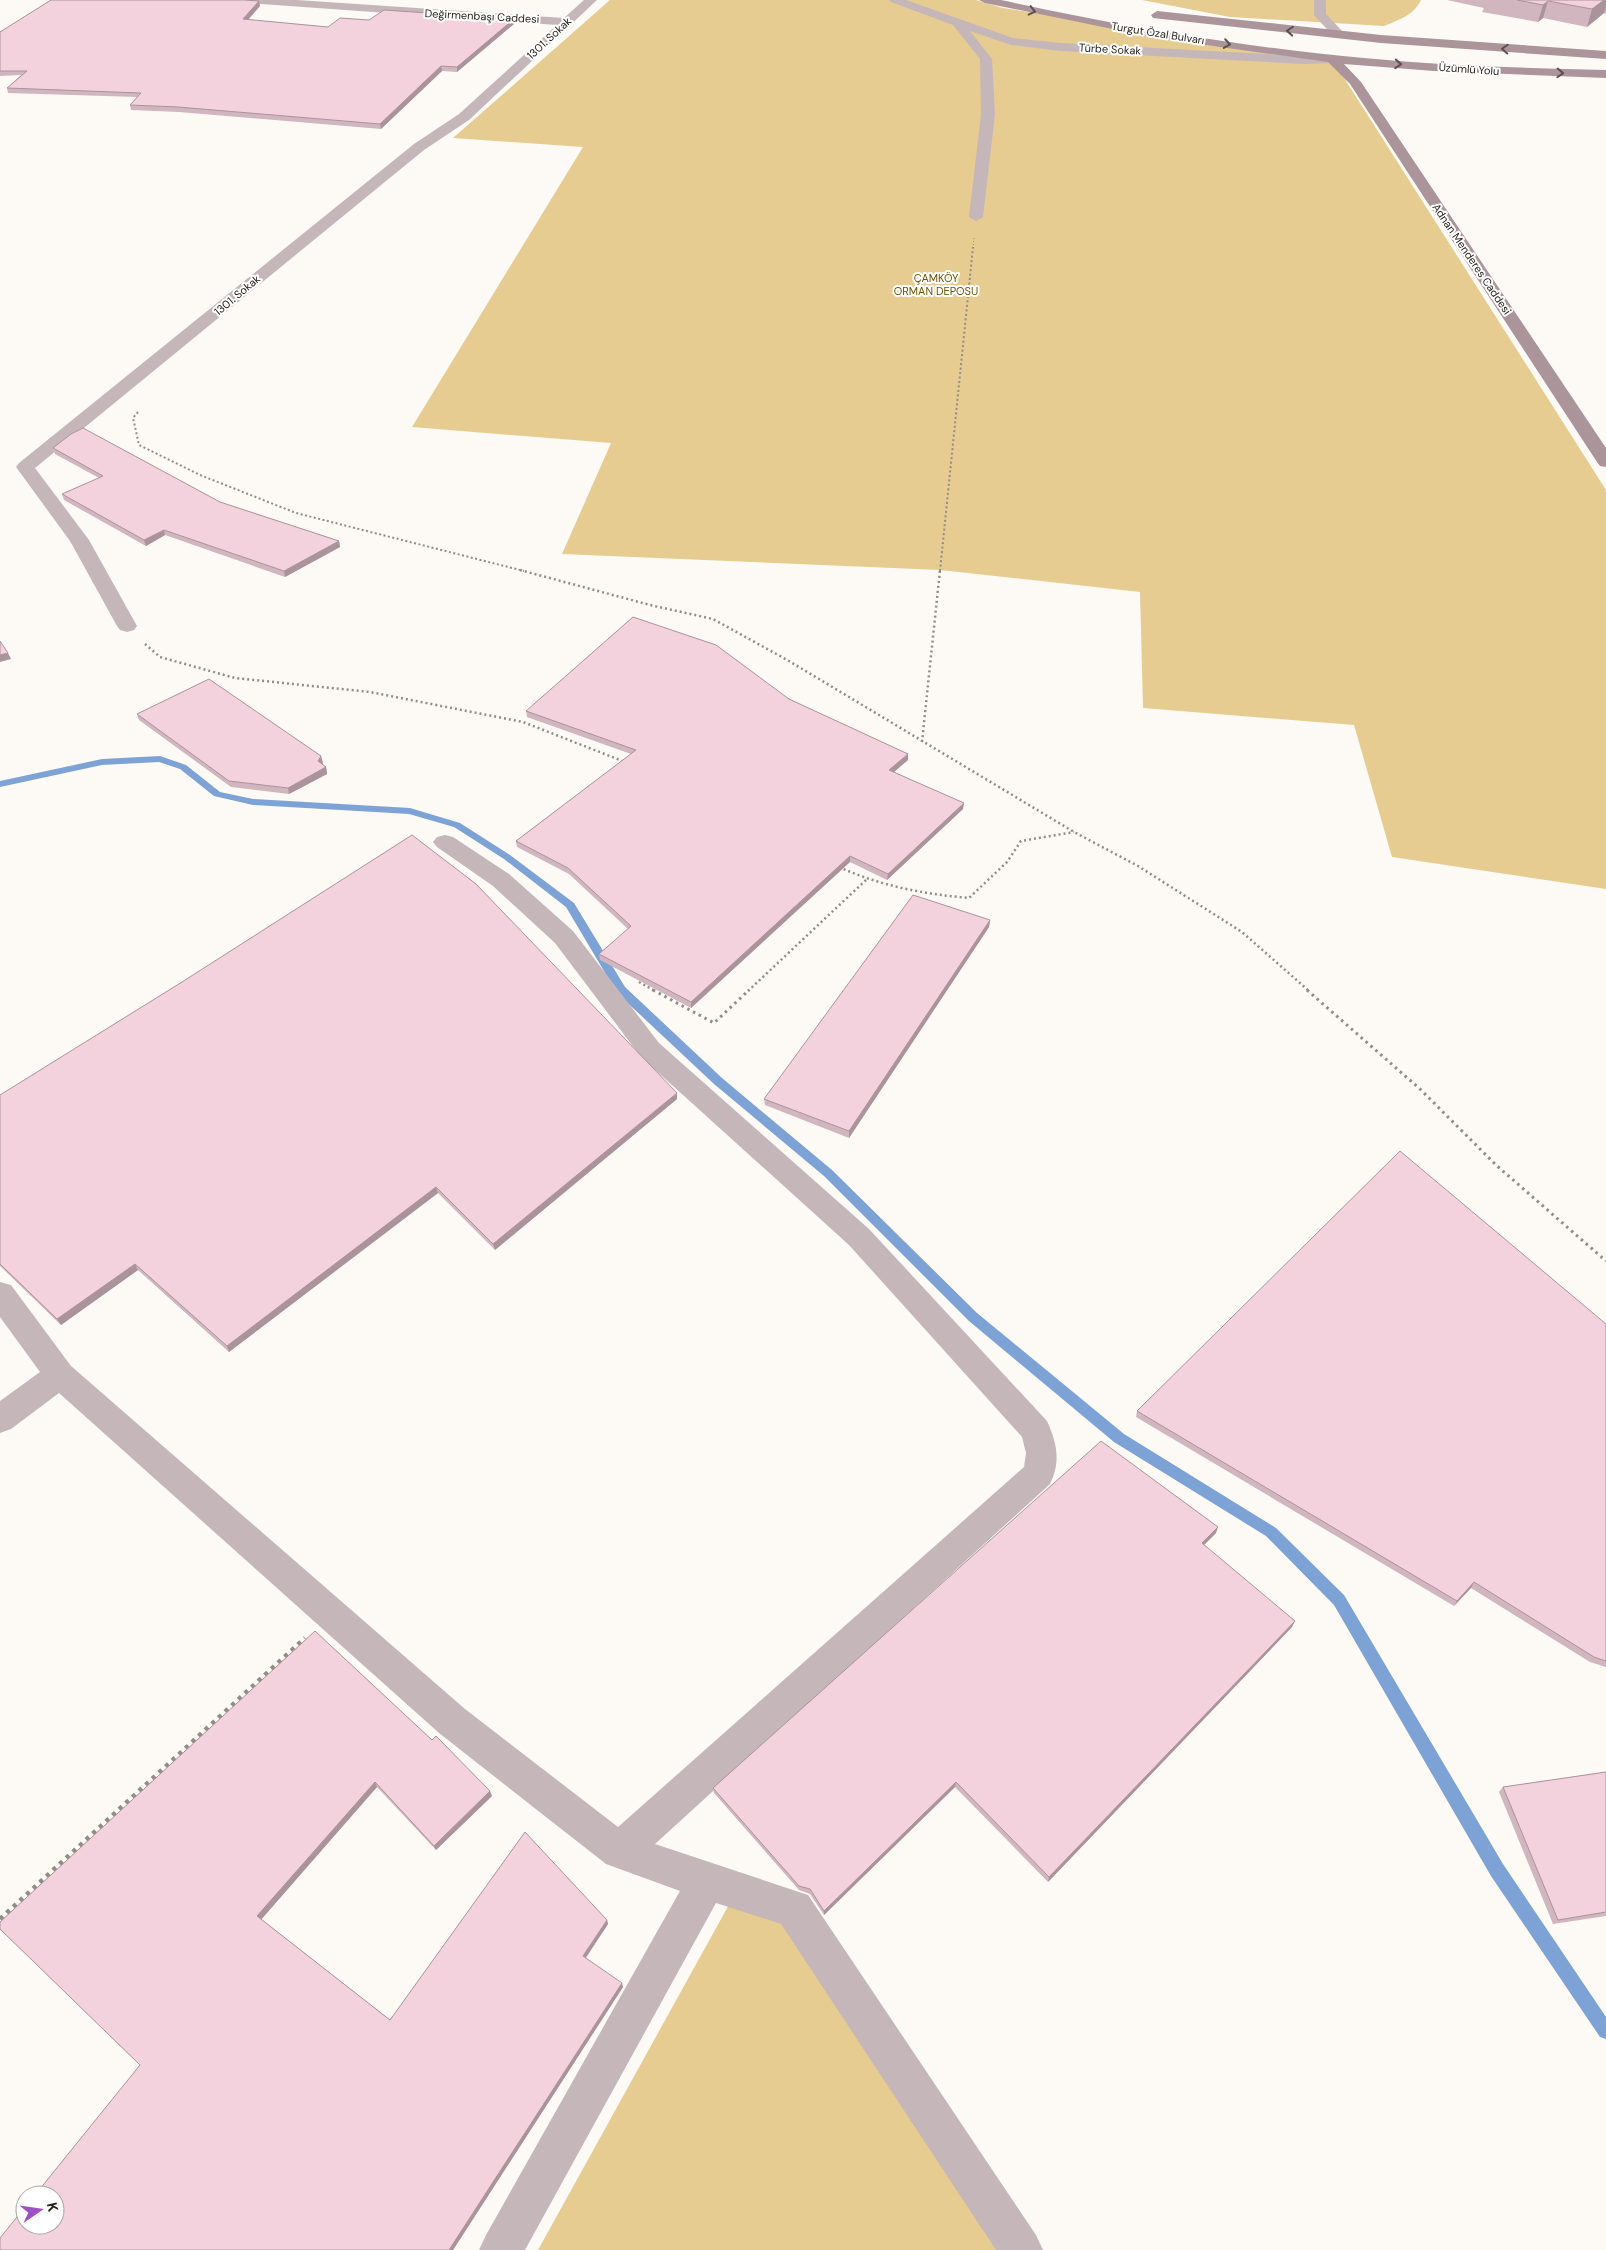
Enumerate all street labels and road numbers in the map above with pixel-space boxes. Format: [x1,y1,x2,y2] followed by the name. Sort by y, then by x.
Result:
[424,6,540,26] street label: Değirmenbaşı Caddesi
[524,14,575,62] street label: 1301. Sokak
[1111,19,1205,47] street label: Turgut Özal Bulvarı
[1079,40,1142,58] street label: Türbe Sokak
[1438,60,1500,78] street label: Üzümlü Yolu
[1430,201,1514,317] street label: Adnan Menderes Caddesi
[211,271,263,318] street label: 1301. Sokak

